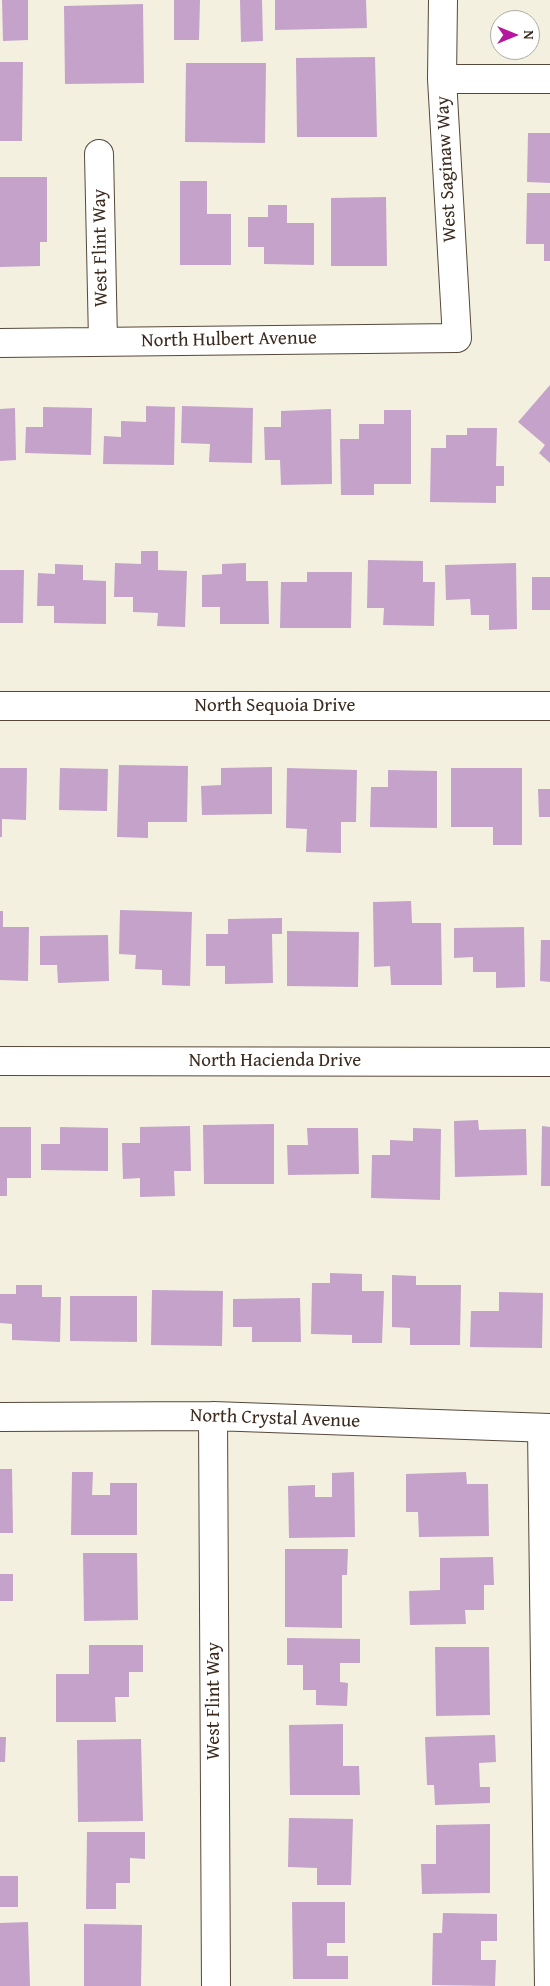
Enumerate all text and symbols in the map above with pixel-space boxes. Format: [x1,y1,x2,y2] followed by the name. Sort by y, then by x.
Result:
[490,10,540,60] north arrow
[519,30,539,40] text: N
[432,95,462,243] street label: West Saginaw Way
[89,189,113,307] street label: West Flint Way
[141,327,317,353] street label: North Hulbert Avenue
[195,695,355,717] street label: North Sequoia Drive
[189,1050,361,1072] street label: North Hacienda Drive
[190,1405,360,1433] street label: North Crystal Avenue
[203,1642,225,1760] street label: West Flint Way

